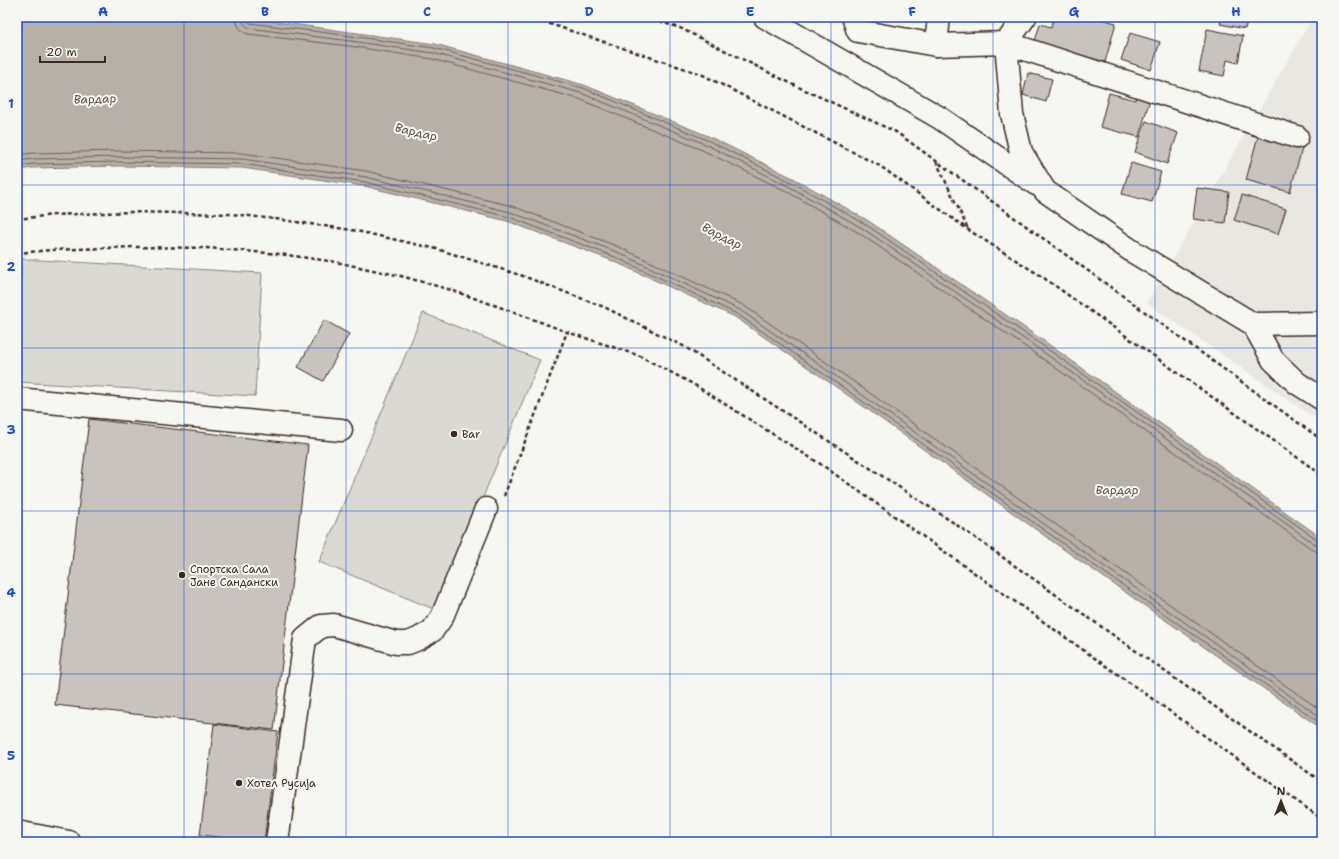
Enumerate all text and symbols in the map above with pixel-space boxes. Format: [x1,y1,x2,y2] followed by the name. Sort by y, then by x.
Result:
[98,3,108,20] text: A
[261,3,269,20] text: B
[423,3,431,20] text: C
[584,3,594,20] text: D
[746,3,755,20] text: E
[908,3,916,20] text: F
[1069,3,1080,20] text: G
[1231,3,1241,20] text: H
[40,38,105,64] scale bar
[46,44,77,60] text: 20 m
[73,90,117,108] water label: Вардар
[8,95,14,112] text: 1
[393,119,439,145] water label: Вардар
[699,219,745,253] water label: Вардар
[6,258,16,275] text: 2
[6,421,16,438] text: 3
[462,427,480,442] place label: Bar
[449,429,459,439] marker: Bar
[1096,482,1139,498] water label: Вардар
[190,562,278,590] place label: Спортска Сала Јане Сандански
[177,570,187,580] marker: Спортска Сала Јане Сандански
[6,584,16,601] text: 4
[7,747,15,764] text: 5
[247,776,316,791] place label: Хотел Русија
[234,778,244,788] marker: Хотел Русија
[1261,781,1301,821] north arrow
[1277,784,1286,799] text: N

